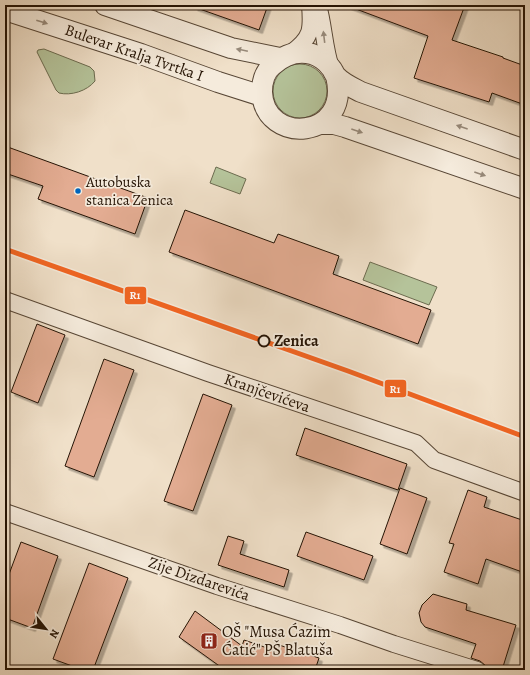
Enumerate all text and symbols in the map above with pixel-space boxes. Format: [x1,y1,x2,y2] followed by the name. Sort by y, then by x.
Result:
[36,19,48,25] one-way arrow
[62,19,206,87] street label: Bulevar Kralja Tvrtka I
[321,30,327,43] one-way arrow
[236,46,248,52] one-way arrow
[455,124,467,130] one-way arrow
[352,129,364,135] one-way arrow
[474,171,486,177] one-way arrow
[85,172,173,210] place label: Autobuska stanica Zenica
[73,186,83,196] marker: Autobuska stanica Zenica
[124,286,147,305] line badge: R1
[130,288,141,303] text: R1
[274,330,319,352] place label: Zenica
[257,334,271,348] marker: Zenica
[221,368,313,418] street label: Kranjčevićeva
[384,379,407,398] line badge: R1
[390,382,401,397] text: R1
[145,551,253,607] street label: Zije Dizdarevića
[26,609,66,649] north arrow
[222,621,333,661] place label: OŠ "Musa Ćazim Ćatić" PŠ Blatuša
[46,627,63,641] text: N
[199,631,219,651] building icon: OŠ "Musa Ćazim Ćatić" PŠ Blatuša

